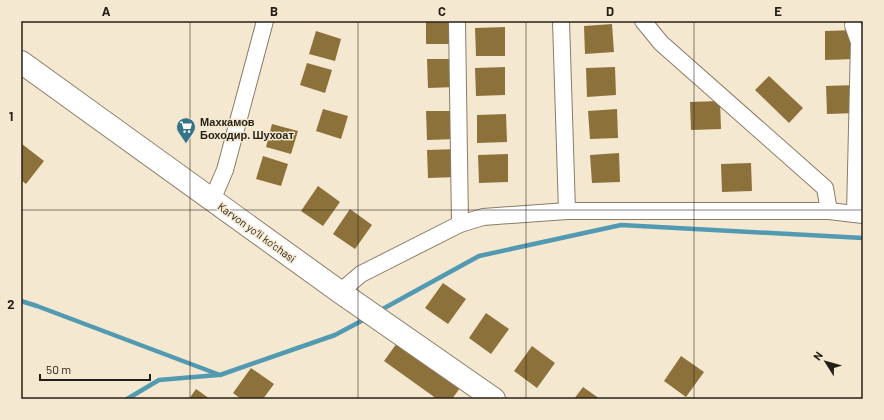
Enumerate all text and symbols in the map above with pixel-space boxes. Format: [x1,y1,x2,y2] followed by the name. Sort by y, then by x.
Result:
[102,3,111,19] text: A
[270,3,278,19] text: B
[438,3,446,19] text: C
[606,3,614,19] text: D
[774,3,782,19] text: E
[9,108,13,124] text: 1
[200,115,294,141] place label: Махкамов Боходир. Шухоат
[175,116,197,144] supermarket icon: Махкамов Боходир. Шухоат
[215,199,299,265] street label: Karvon yo‘li ko'chasi
[7,296,15,312] text: 2
[806,342,846,382] north arrow
[810,349,825,363] text: N
[40,356,150,382] scale bar
[46,362,71,376] text: 50 m

